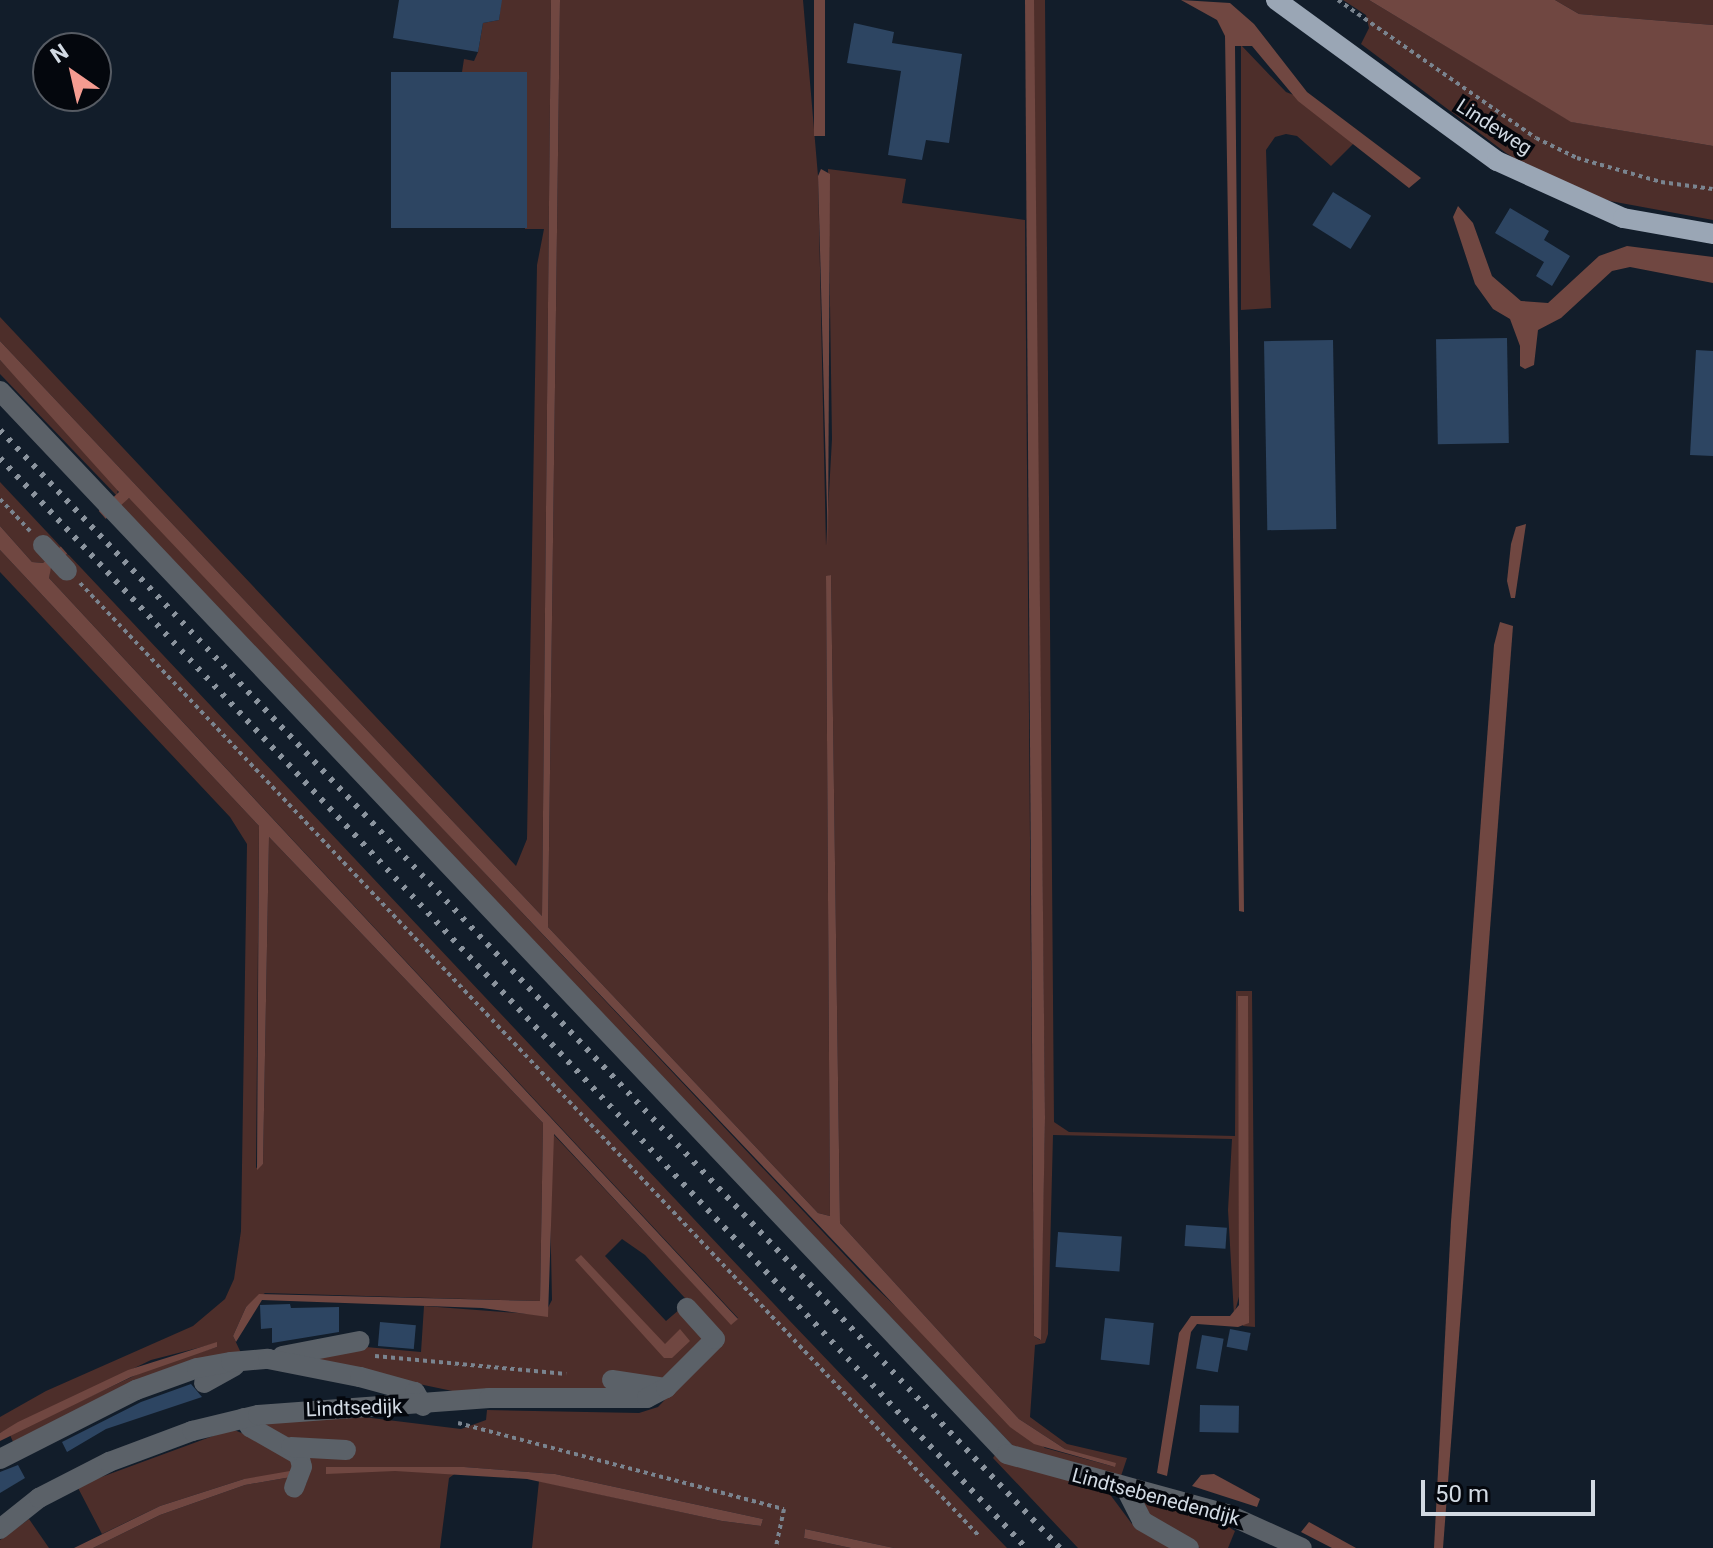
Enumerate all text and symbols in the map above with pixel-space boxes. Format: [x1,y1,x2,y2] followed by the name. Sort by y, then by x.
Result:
[32,32,112,112] north arrow
[46,39,73,68] text: N
[1452,94,1536,160] street label: Lindeweg
[305,1394,403,1422] street label: Lindtsedijk
[1069,1463,1243,1531] street label: Lindtsebenedendijk
[1425,1464,1599,1514] scale bar
[1435,1480,1489,1508] text: 50 m

